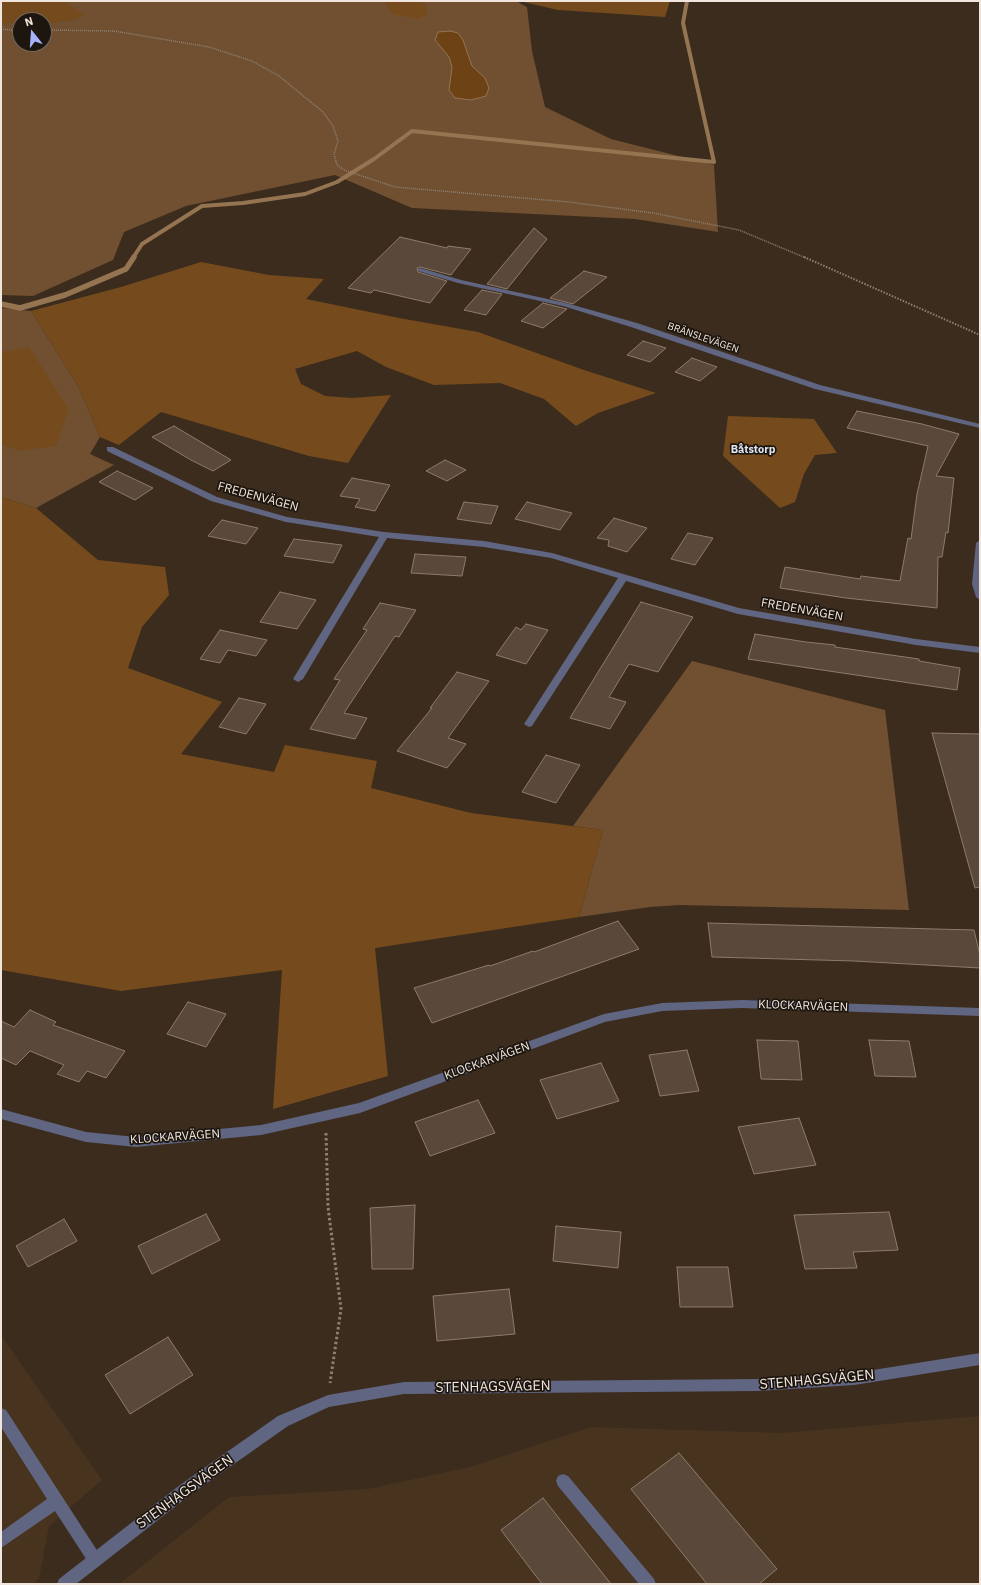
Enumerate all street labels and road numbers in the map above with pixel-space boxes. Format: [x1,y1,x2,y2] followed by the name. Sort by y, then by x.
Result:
[666,320,740,356] street label: BRÄNSLEVÄGEN
[216,479,300,515] street label: FREDENVÄGEN
[760,596,844,624] street label: FREDENVÄGEN
[758,997,848,1015] street label: KLOCKARVÄGEN
[442,1039,532,1083] street label: KLOCKARVÄGEN
[130,1127,220,1147] street label: KLOCKARVÄGEN
[759,1367,875,1393] street label: STENHAGSVÄGEN
[435,1378,551,1396] street label: STENHAGSVÄGEN
[134,1451,236,1533] street label: STENHAGSVÄGEN

